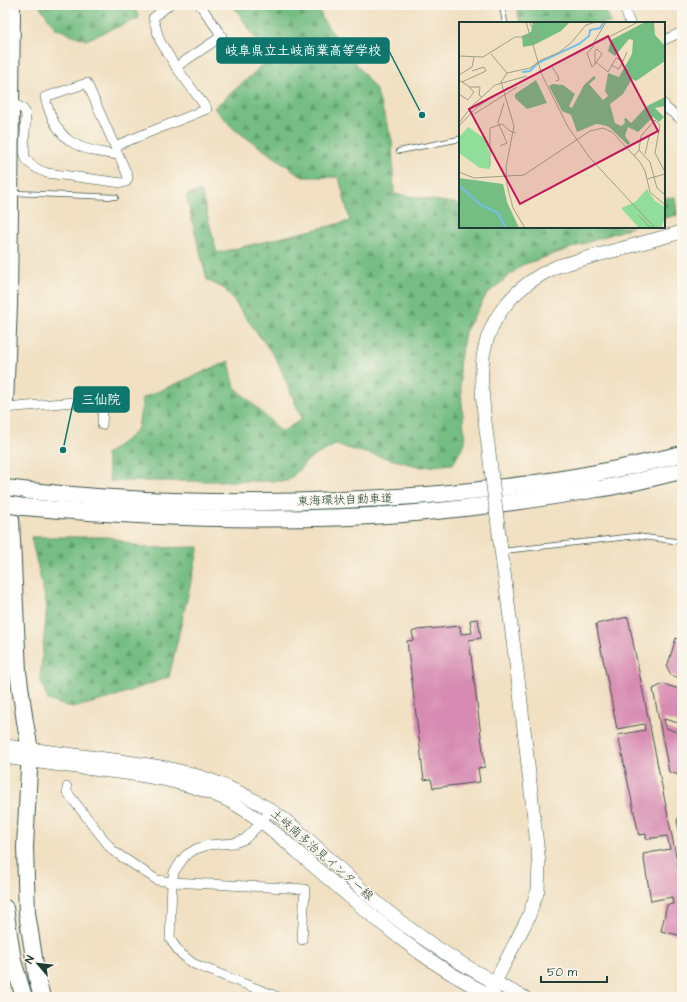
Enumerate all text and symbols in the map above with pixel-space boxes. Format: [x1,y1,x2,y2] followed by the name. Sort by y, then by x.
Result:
[459,22,665,228] inset map
[217,38,389,63] callout: 岐阜県立土岐商業高等学校
[225,42,381,60] text: 岐阜県立土岐商業高等学校
[74,387,129,412] callout: 三仙院
[81,391,121,409] text: 三仙院
[297,490,393,510] street label: 東海環状自動車道
[267,805,377,905] street label: 土岐南多治見インター線
[18,944,58,984] north arrow
[21,953,38,966] text: N
[541,958,607,984] scale bar
[547,964,578,981] text: 50 m

